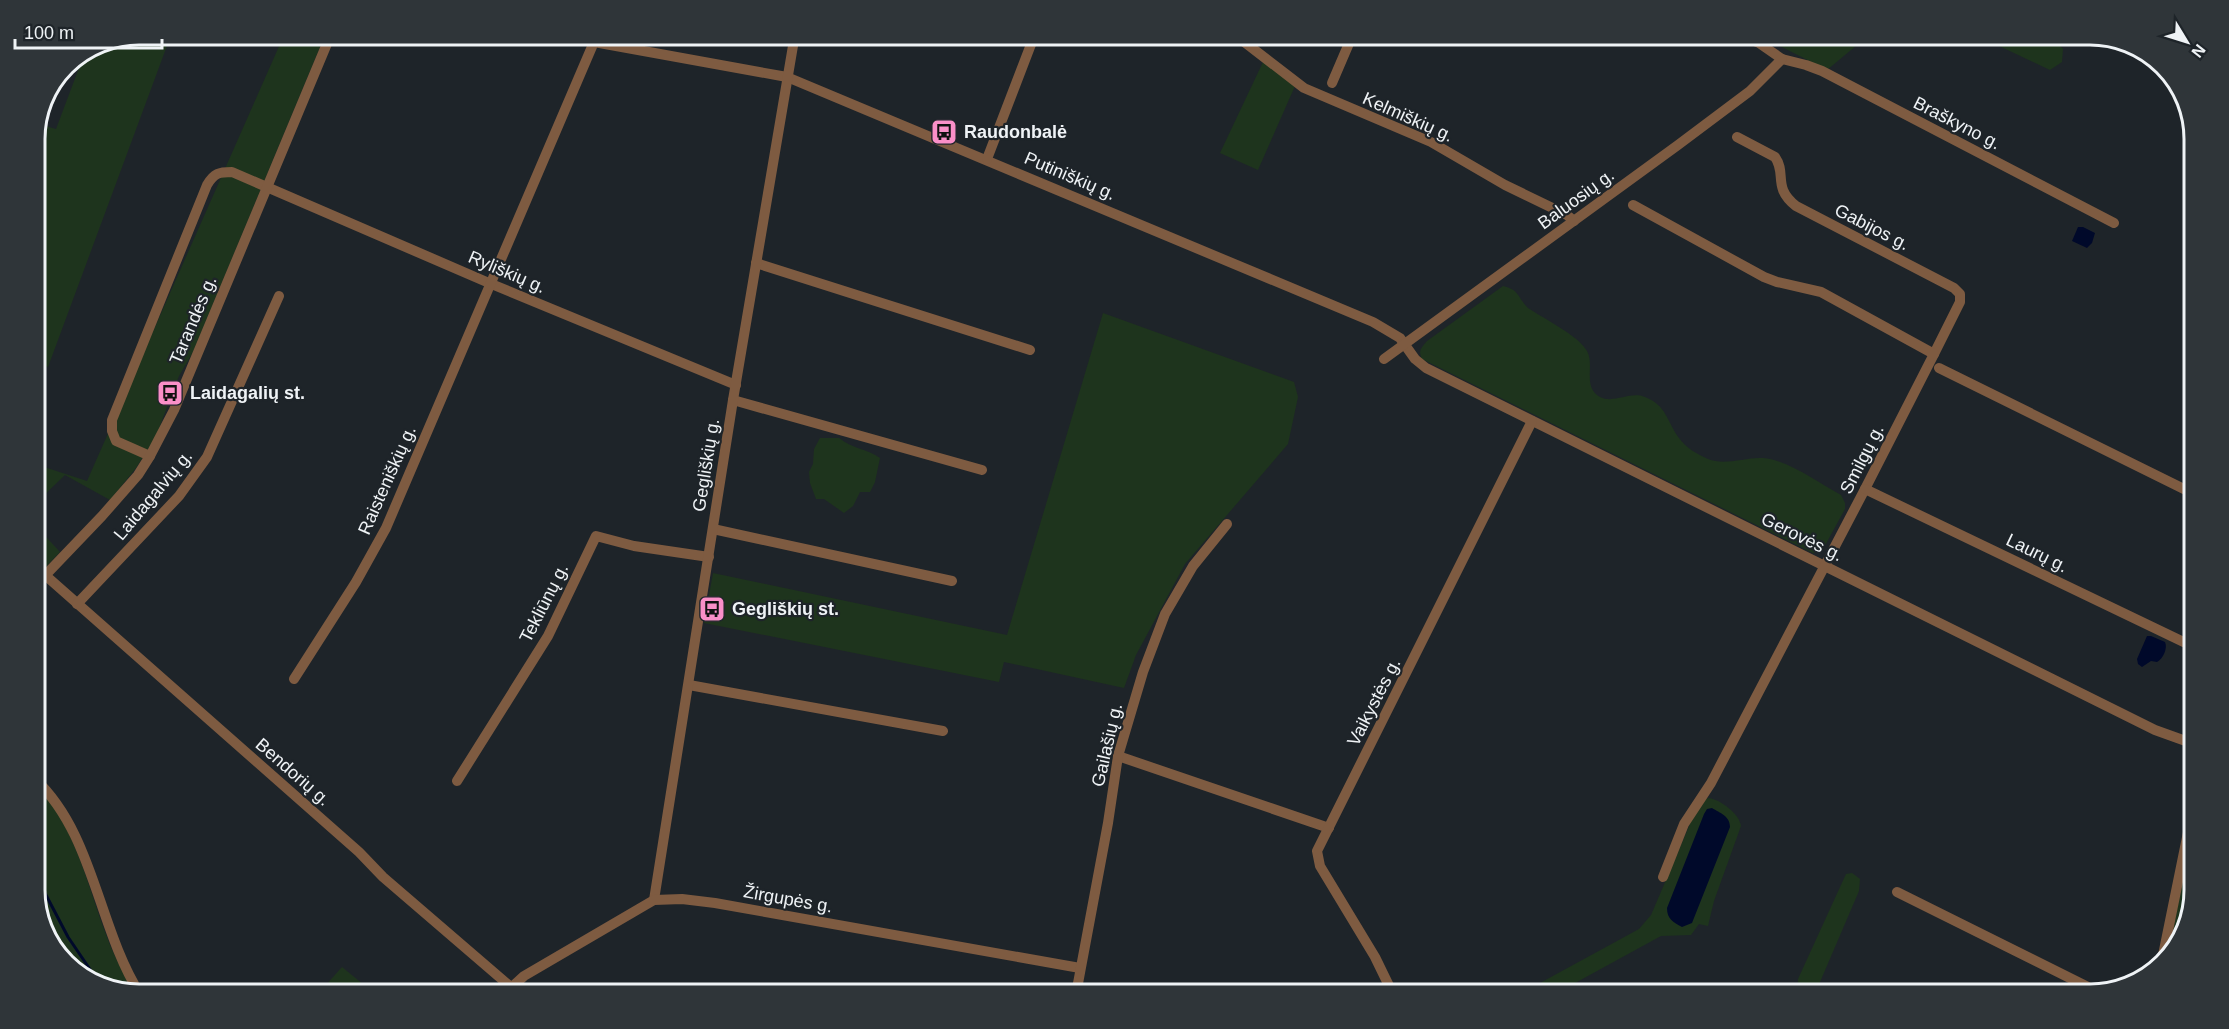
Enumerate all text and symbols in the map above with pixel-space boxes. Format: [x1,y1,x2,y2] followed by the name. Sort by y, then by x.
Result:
[15,12,162,50] scale bar
[2157,12,2217,72] north arrow
[24,23,74,43] text: 100 m
[2188,41,2209,61] text: N
[1360,88,1456,146] street label: Kelmiškių g.
[1910,93,2004,153] street label: Braškyno g.
[929,117,959,147] bus stop icon: Raudonbalė
[964,122,1067,142] place label: Raudonbalė
[1021,148,1119,204] street label: Putiniškių g.
[1534,165,1618,233] street label: Baluosių g.
[1831,200,1913,254] street label: Gabijos g.
[465,247,549,297] street label: Ryliškių g.
[165,273,221,367] street label: Tarandės g.
[155,378,185,408] bus stop icon: Laidagalių st.
[190,383,305,403] place label: Laidagalių st.
[689,417,723,513] street label: Gegliškių g.
[1836,421,1888,497] street label: Smilgų g.
[354,422,420,538] street label: Raisteniškių g.
[110,446,196,544] street label: Laidagalvių g.
[1758,509,1846,565] street label: Gerovės g.
[2003,530,2071,576] street label: Laurų g.
[516,560,572,646] street label: Tekliūnų g.
[697,594,727,624] bus stop icon: Gegliškių st.
[732,599,839,619] place label: Gegliškių st.
[1343,655,1405,749] street label: Vaikystės g.
[1088,701,1126,789] street label: Gailašių g.
[252,734,334,810] street label: Bendorių g.
[742,881,834,917] street label: Žirgupės g.

